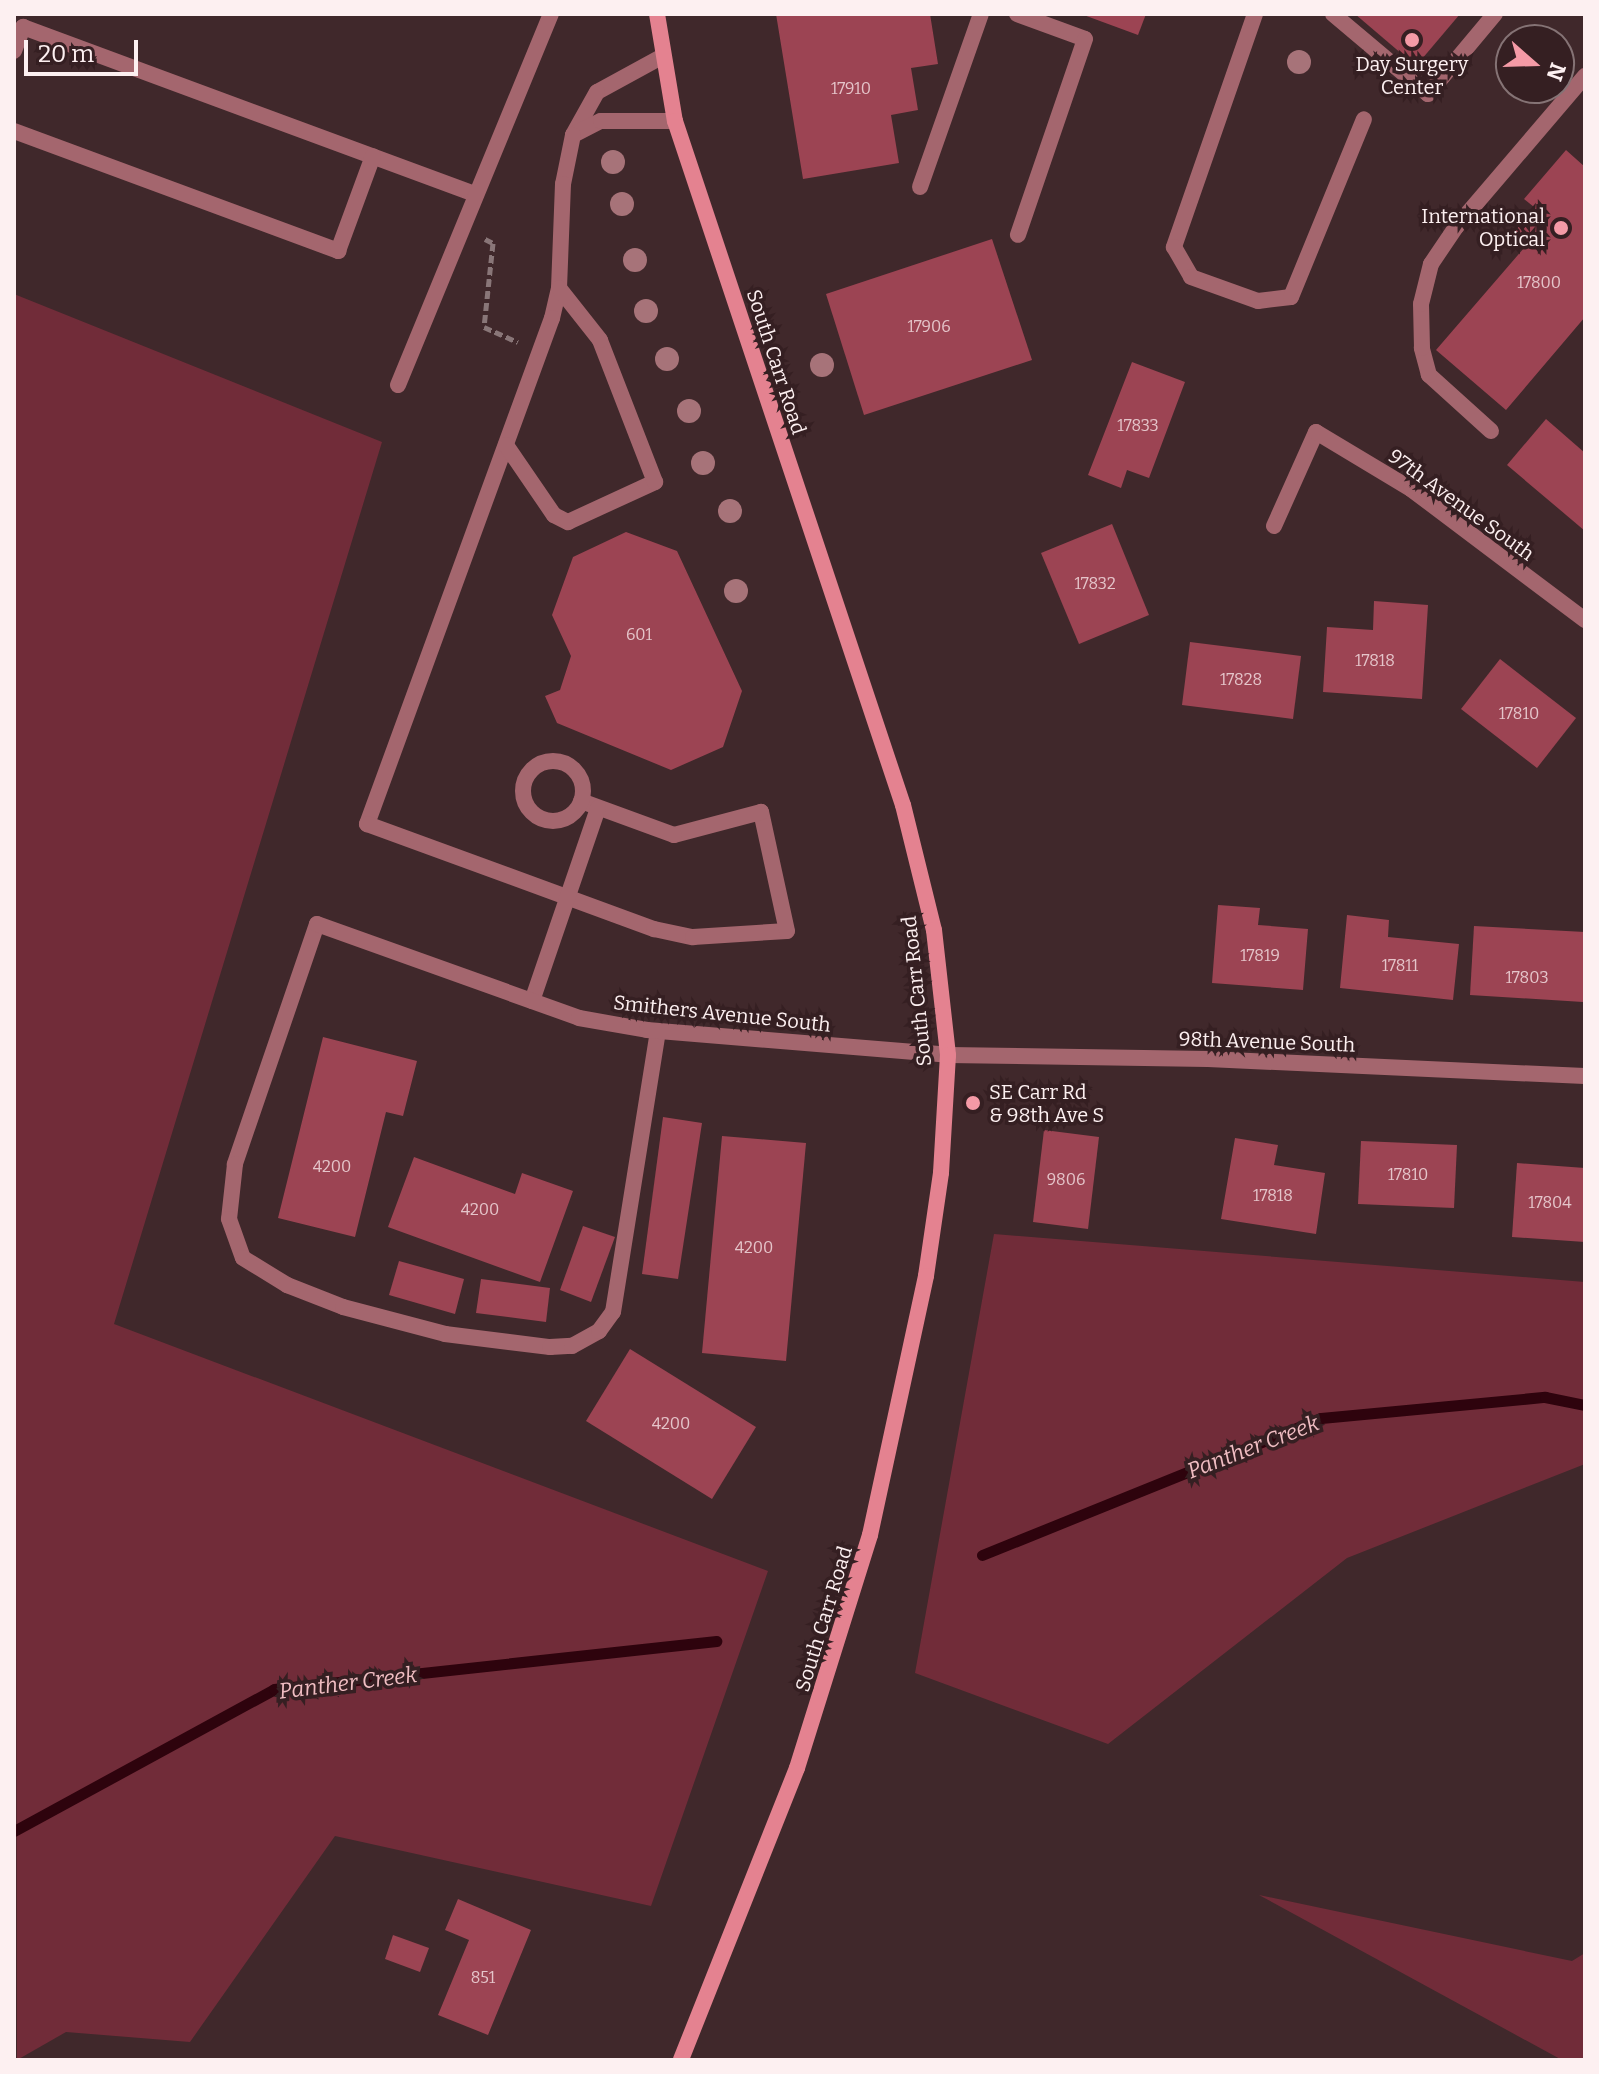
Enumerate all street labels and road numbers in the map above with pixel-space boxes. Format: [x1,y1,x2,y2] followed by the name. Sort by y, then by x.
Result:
[741,286,811,438] street label: South Carr Road
[1383,444,1539,566] street label: 97th Avenue South
[897,915,937,1067] street label: South Carr Road
[612,991,832,1037] street label: Smithers Avenue South
[1178,1027,1356,1057] street label: 98th Avenue South
[790,1543,858,1695] street label: South Carr Road

